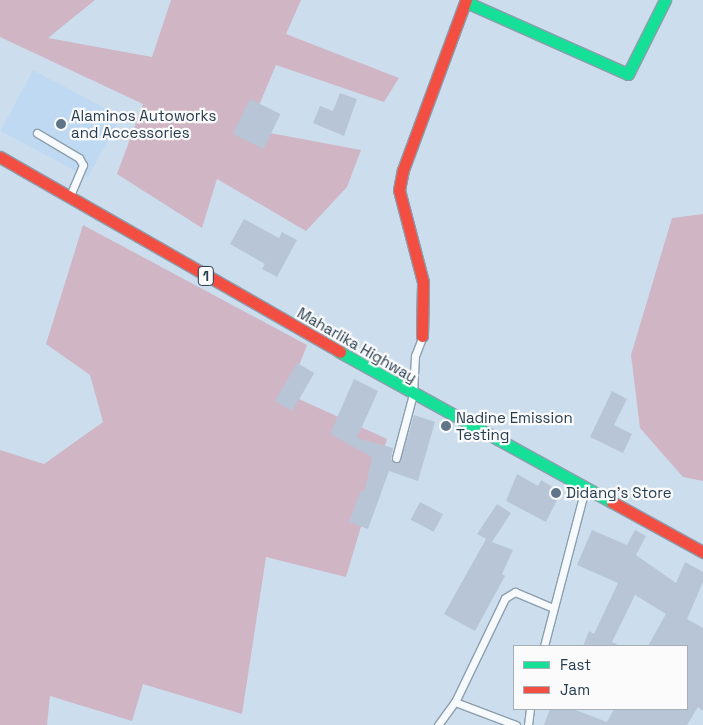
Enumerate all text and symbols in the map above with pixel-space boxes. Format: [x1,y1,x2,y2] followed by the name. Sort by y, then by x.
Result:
[71,106,217,141] place label: Alaminos Autoworks and Accessories
[55,118,67,130] marker: Alaminos Autoworks and Accessories
[197,264,215,288] road number: 1
[294,304,420,386] street label: Maharlika Highway
[456,408,573,443] place label: Nadine Emission Testing
[440,420,452,432] marker: Nadine Emission Testing
[566,484,672,502] place label: Didang's Store
[550,487,562,499] marker: Didang's Store
[513,645,688,710] legend
[560,655,591,674] text: Fast
[560,680,590,699] text: Jam

